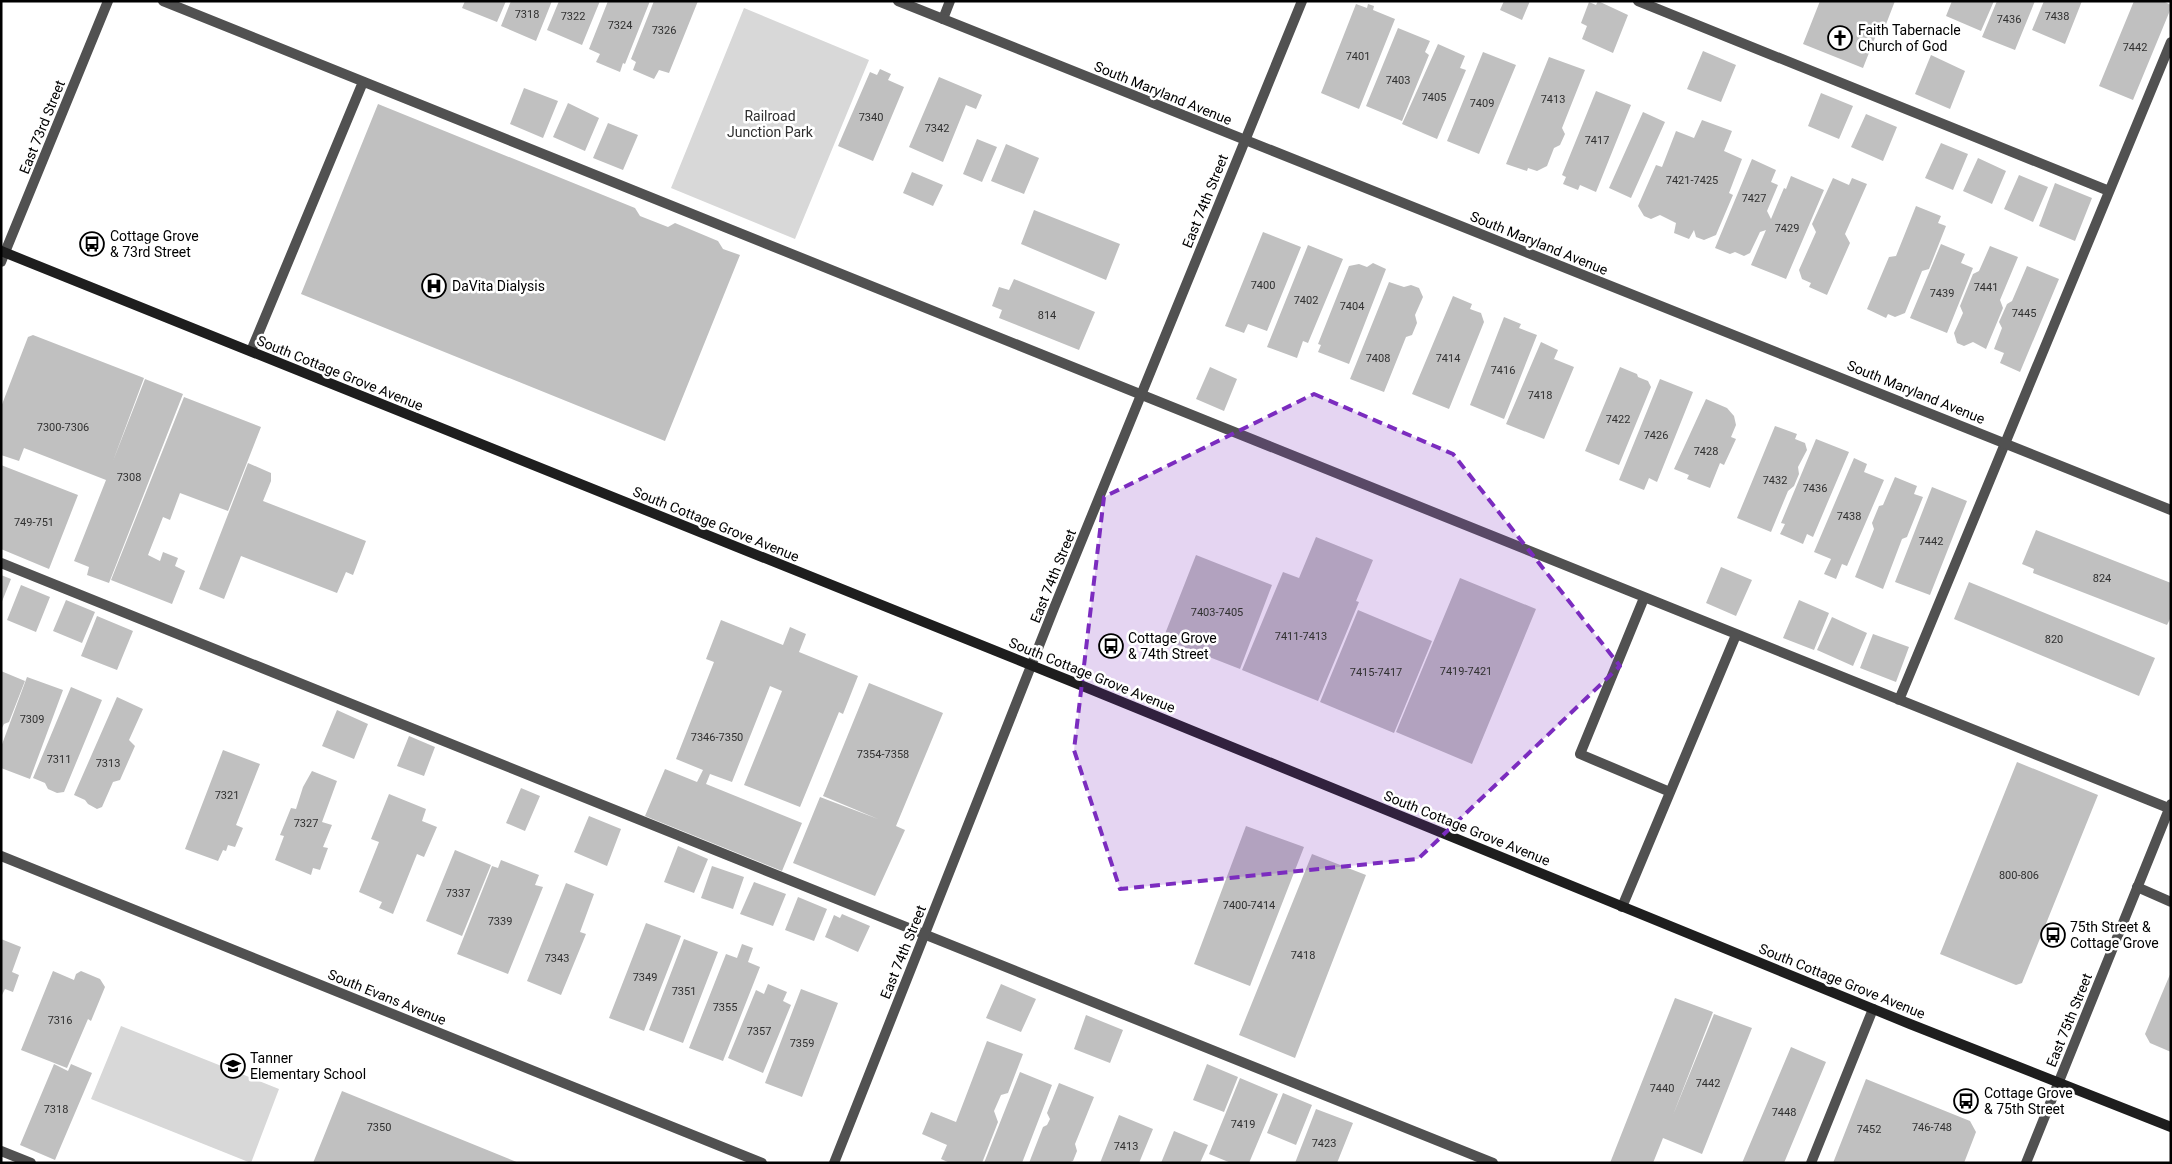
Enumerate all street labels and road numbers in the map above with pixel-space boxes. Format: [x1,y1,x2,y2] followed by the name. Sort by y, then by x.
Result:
[1092,58,1234,128] street label: South Maryland Avenue
[16,77,68,176] street label: East 73rd Street
[1179,152,1231,250] street label: East 74th Street
[1468,208,1610,278] street label: South Maryland Avenue
[255,332,425,414] street label: South Cottage Grove Avenue
[1845,357,1987,427] street label: South Maryland Avenue
[631,483,801,565] street label: South Cottage Grove Avenue
[1027,527,1079,625] street label: East 74th Street
[1007,634,1177,716] street label: South Cottage Grove Avenue
[1382,787,1552,869] street label: South Cottage Grove Avenue
[877,903,929,1001] street label: East 74th Street
[1757,940,1927,1022] street label: South Cottage Grove Avenue
[326,966,448,1028] street label: South Evans Avenue
[2043,971,2095,1069] street label: East 75th Street

